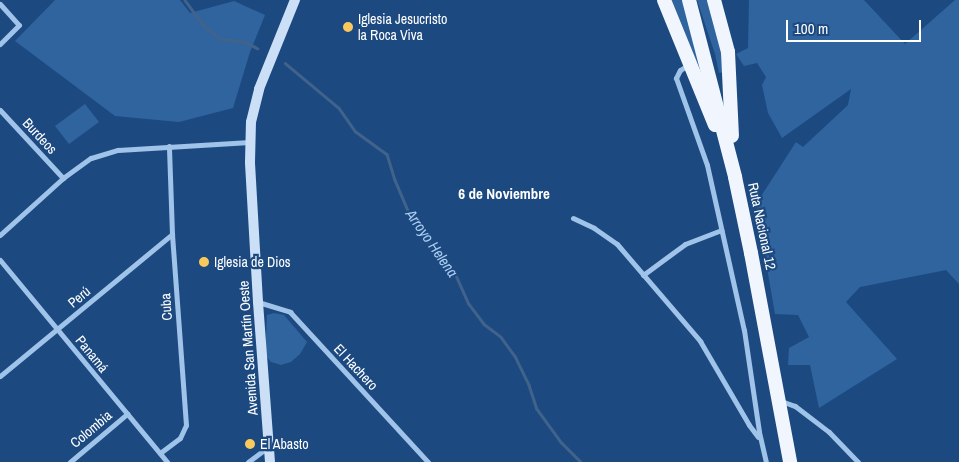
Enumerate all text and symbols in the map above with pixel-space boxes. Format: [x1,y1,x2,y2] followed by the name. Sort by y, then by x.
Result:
[789,10,924,42] scale bar
[358,11,447,44] place label: Iglesia Jesucristo la Roca Viva
[794,18,828,39] text: 100 m
[342,21,354,33] marker: Iglesia Jesucristo la Roca Viva
[19,115,61,157] street label: Burdeos
[745,181,779,271] street label: Ruta Nacional 12
[458,185,550,203] district label: 6 de Noviembre
[402,206,462,280] water label: Arroyo Helena
[214,254,291,270] place label: Iglesia de Dios
[198,256,210,268] marker: Iglesia de Dios
[235,280,261,416] street label: Avenida San Martín Oeste
[64,283,94,311] street label: Perú
[157,293,175,321] street label: Cuba
[72,332,112,376] street label: Panamá
[330,341,382,393] street label: El Hachero
[67,407,115,451] street label: Colombia
[260,436,309,452] place label: El Abasto
[244,438,256,450] marker: El Abasto

